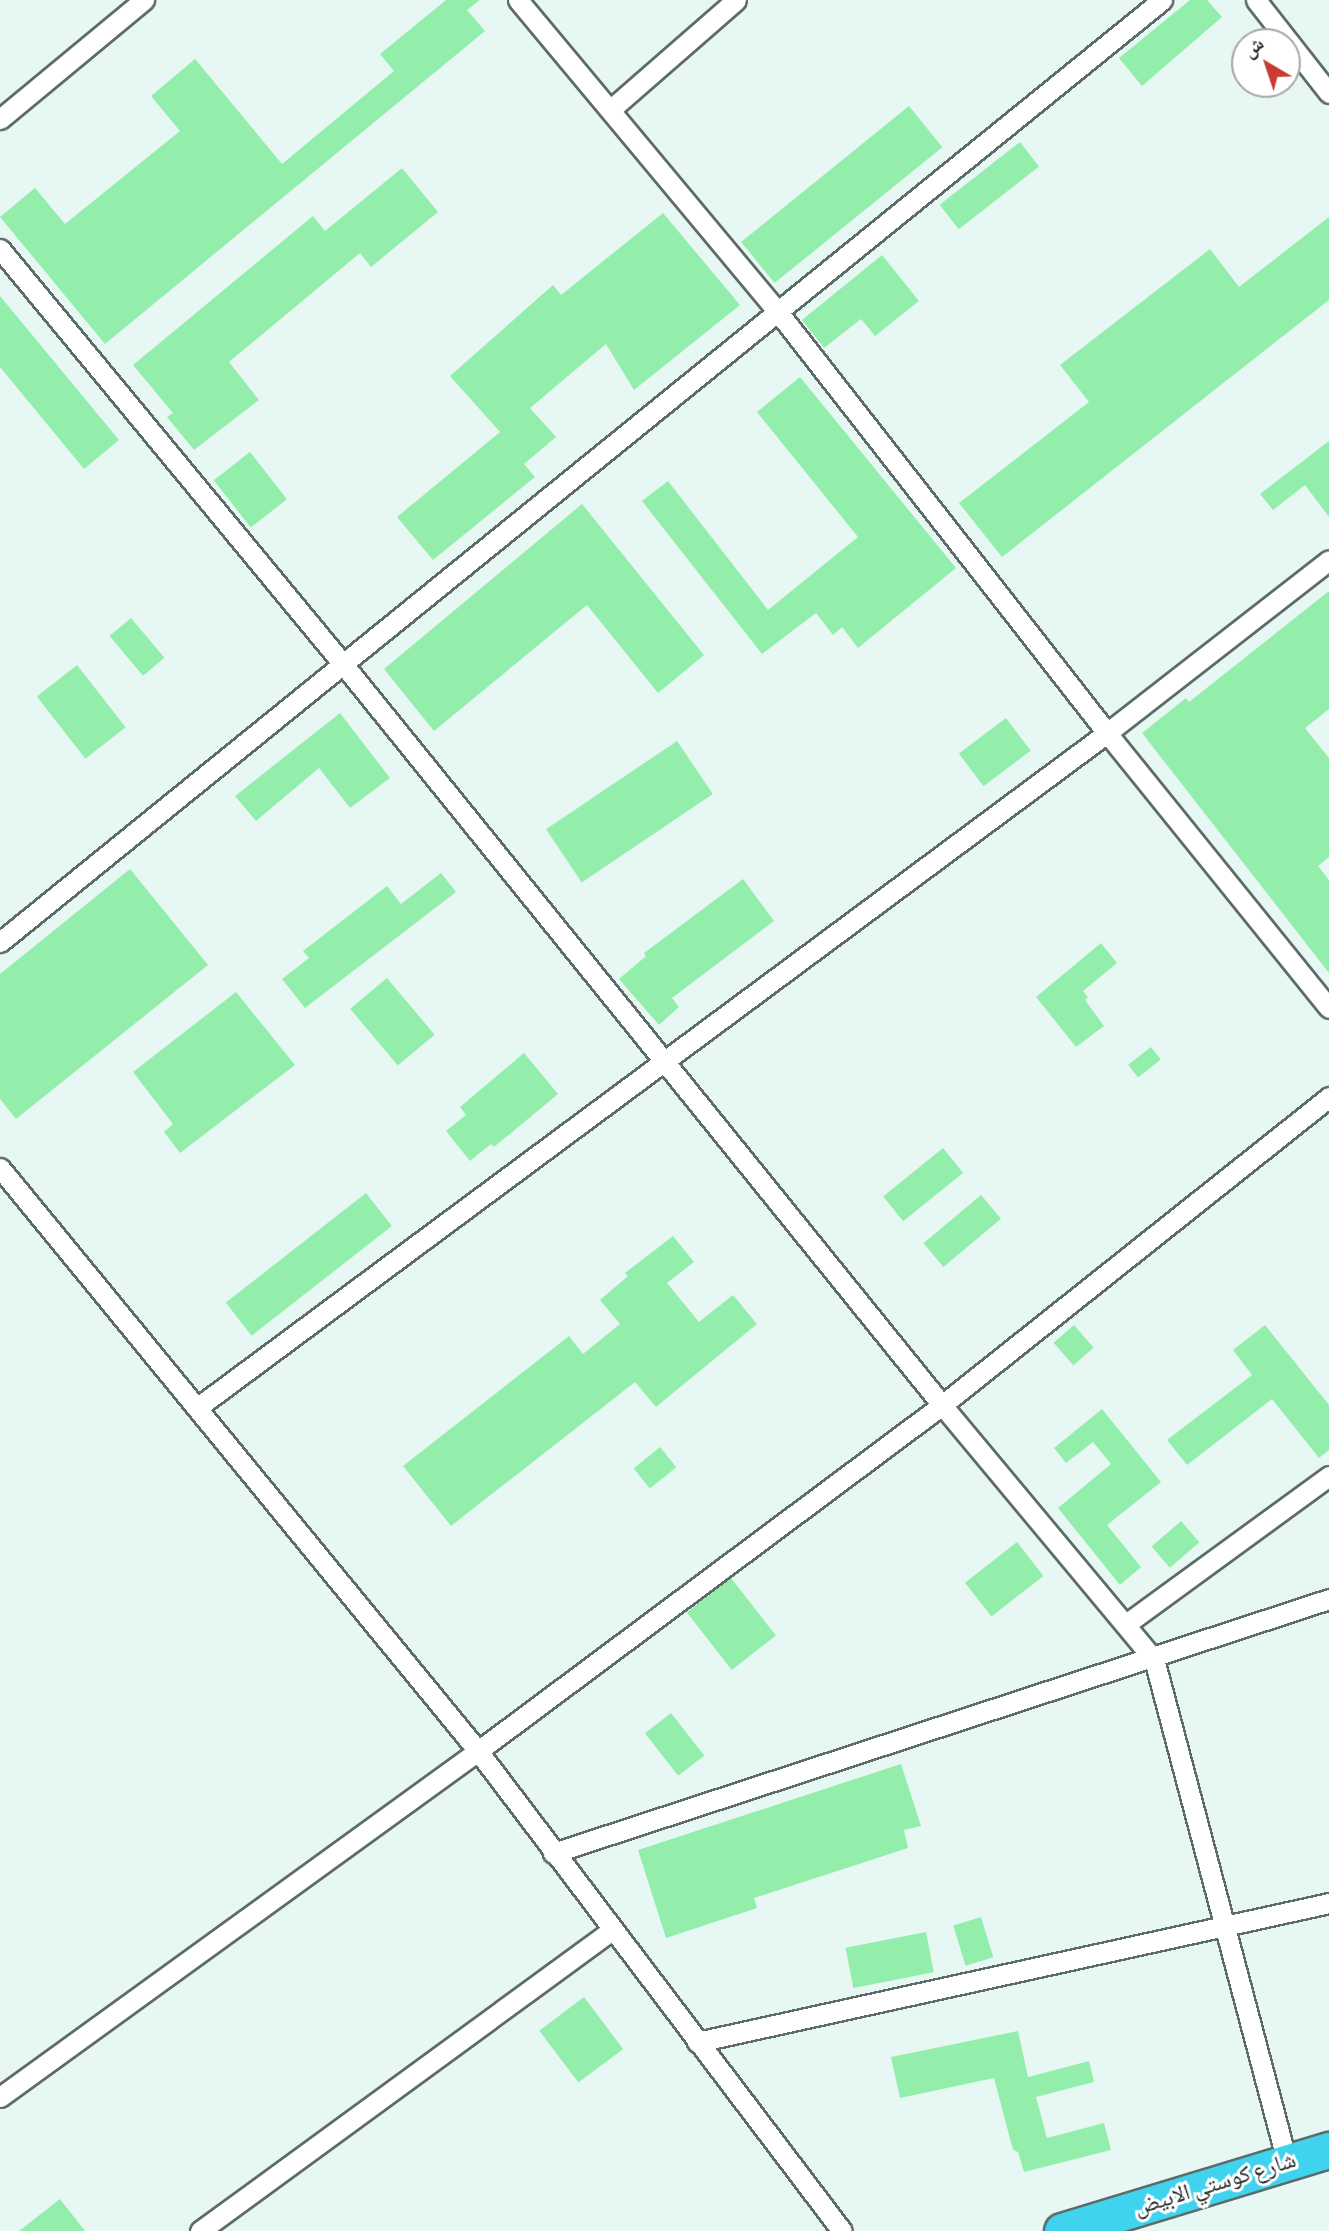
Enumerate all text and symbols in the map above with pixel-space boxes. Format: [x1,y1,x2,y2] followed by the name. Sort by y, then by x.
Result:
[1231,28,1301,98] north arrow
[1239,33,1269,63] text: ش
[1131,2146,1299,2222] street label: شارع كوستي الابيض

